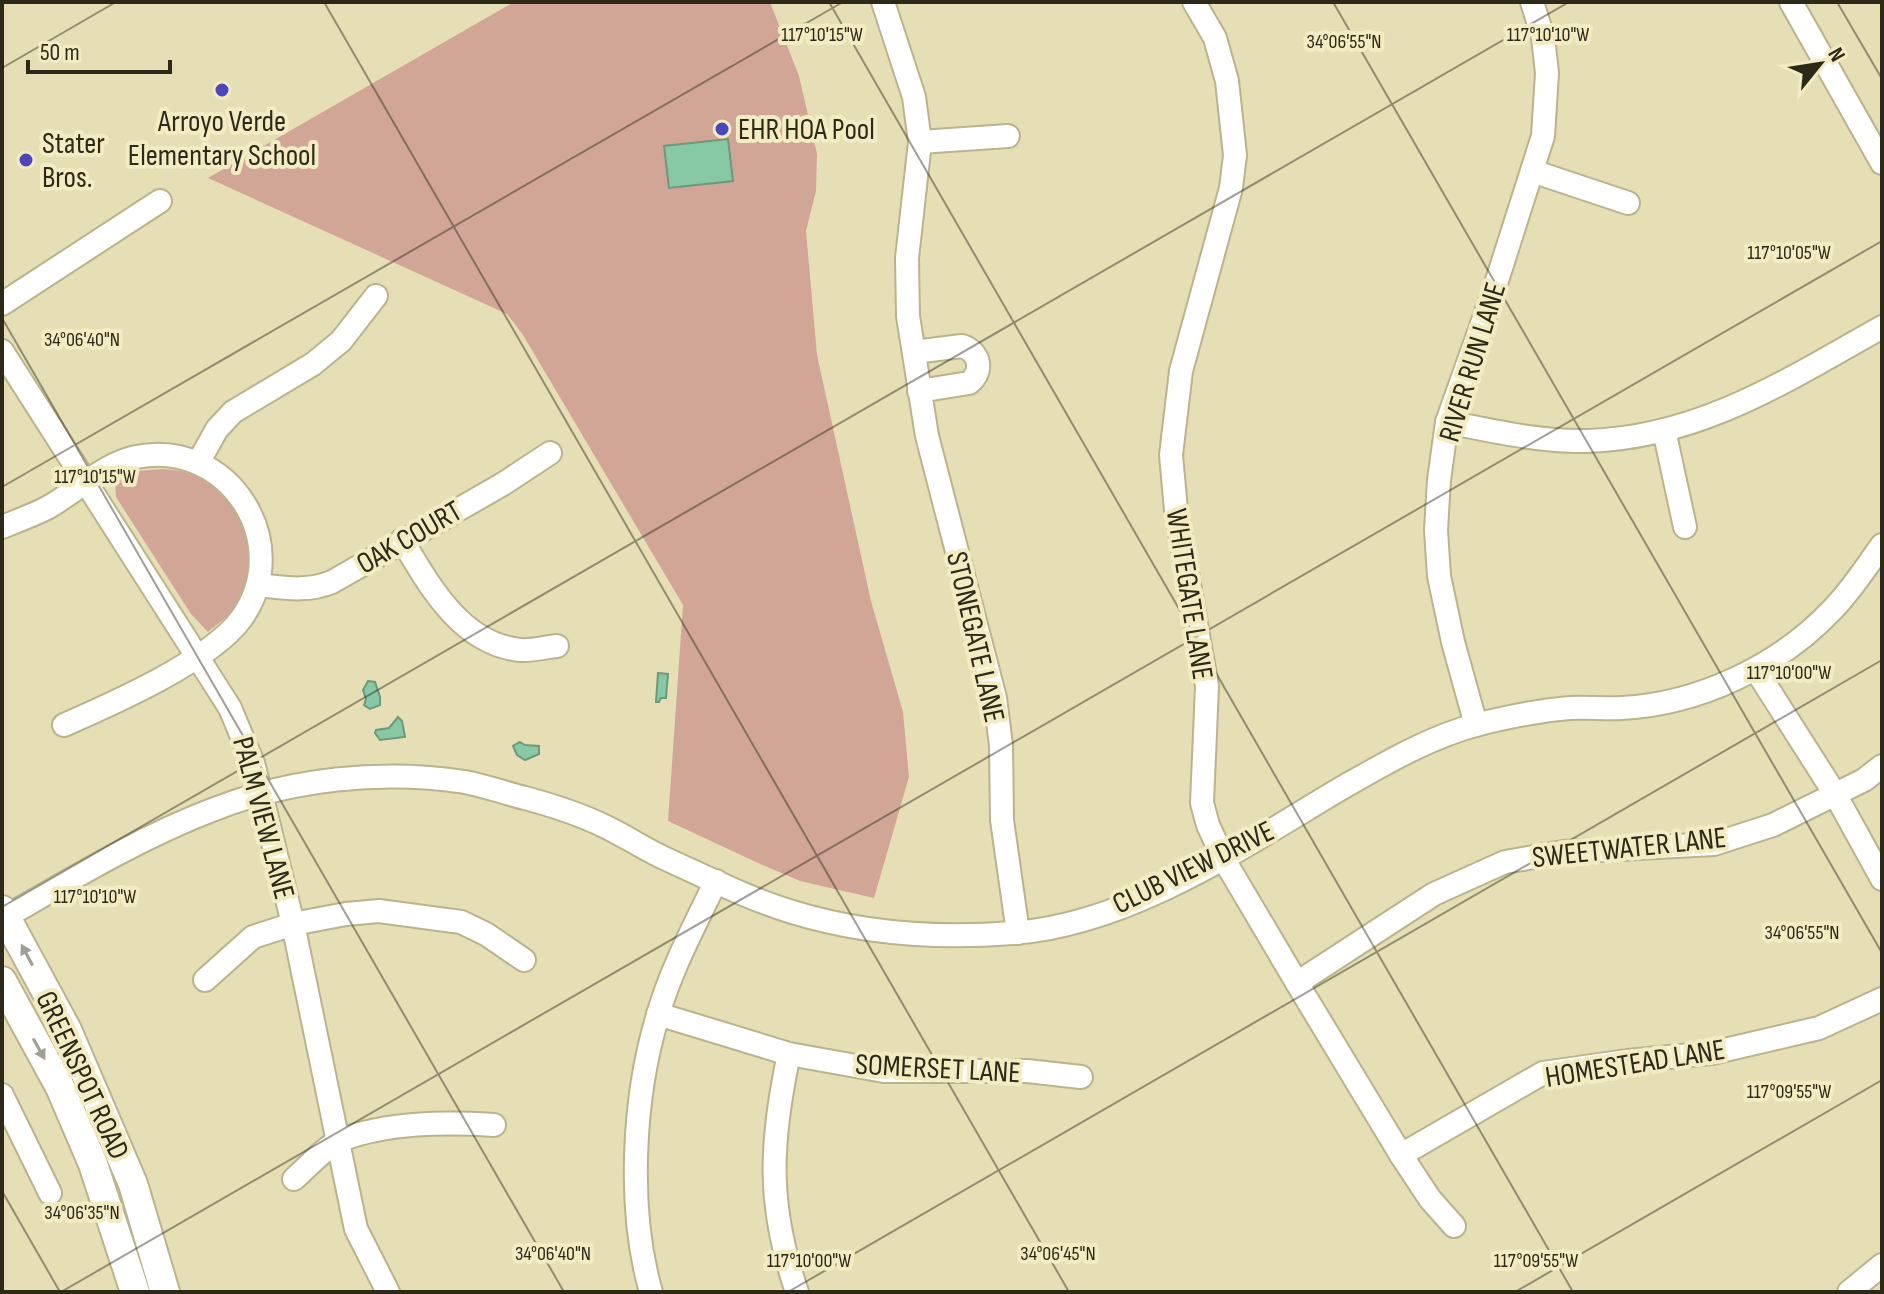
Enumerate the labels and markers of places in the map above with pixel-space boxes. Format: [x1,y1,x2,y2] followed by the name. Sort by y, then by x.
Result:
[213,81,231,99] marker: Arroyo Verde Elementary School
[128,104,316,174] place label: Arroyo Verde Elementary School
[738,112,875,148] place label: EHR HOA Pool
[713,120,731,138] marker: EHR HOA Pool
[42,126,105,196] place label: Stater Bros.
[17,151,35,169] marker: Stater Bros.

